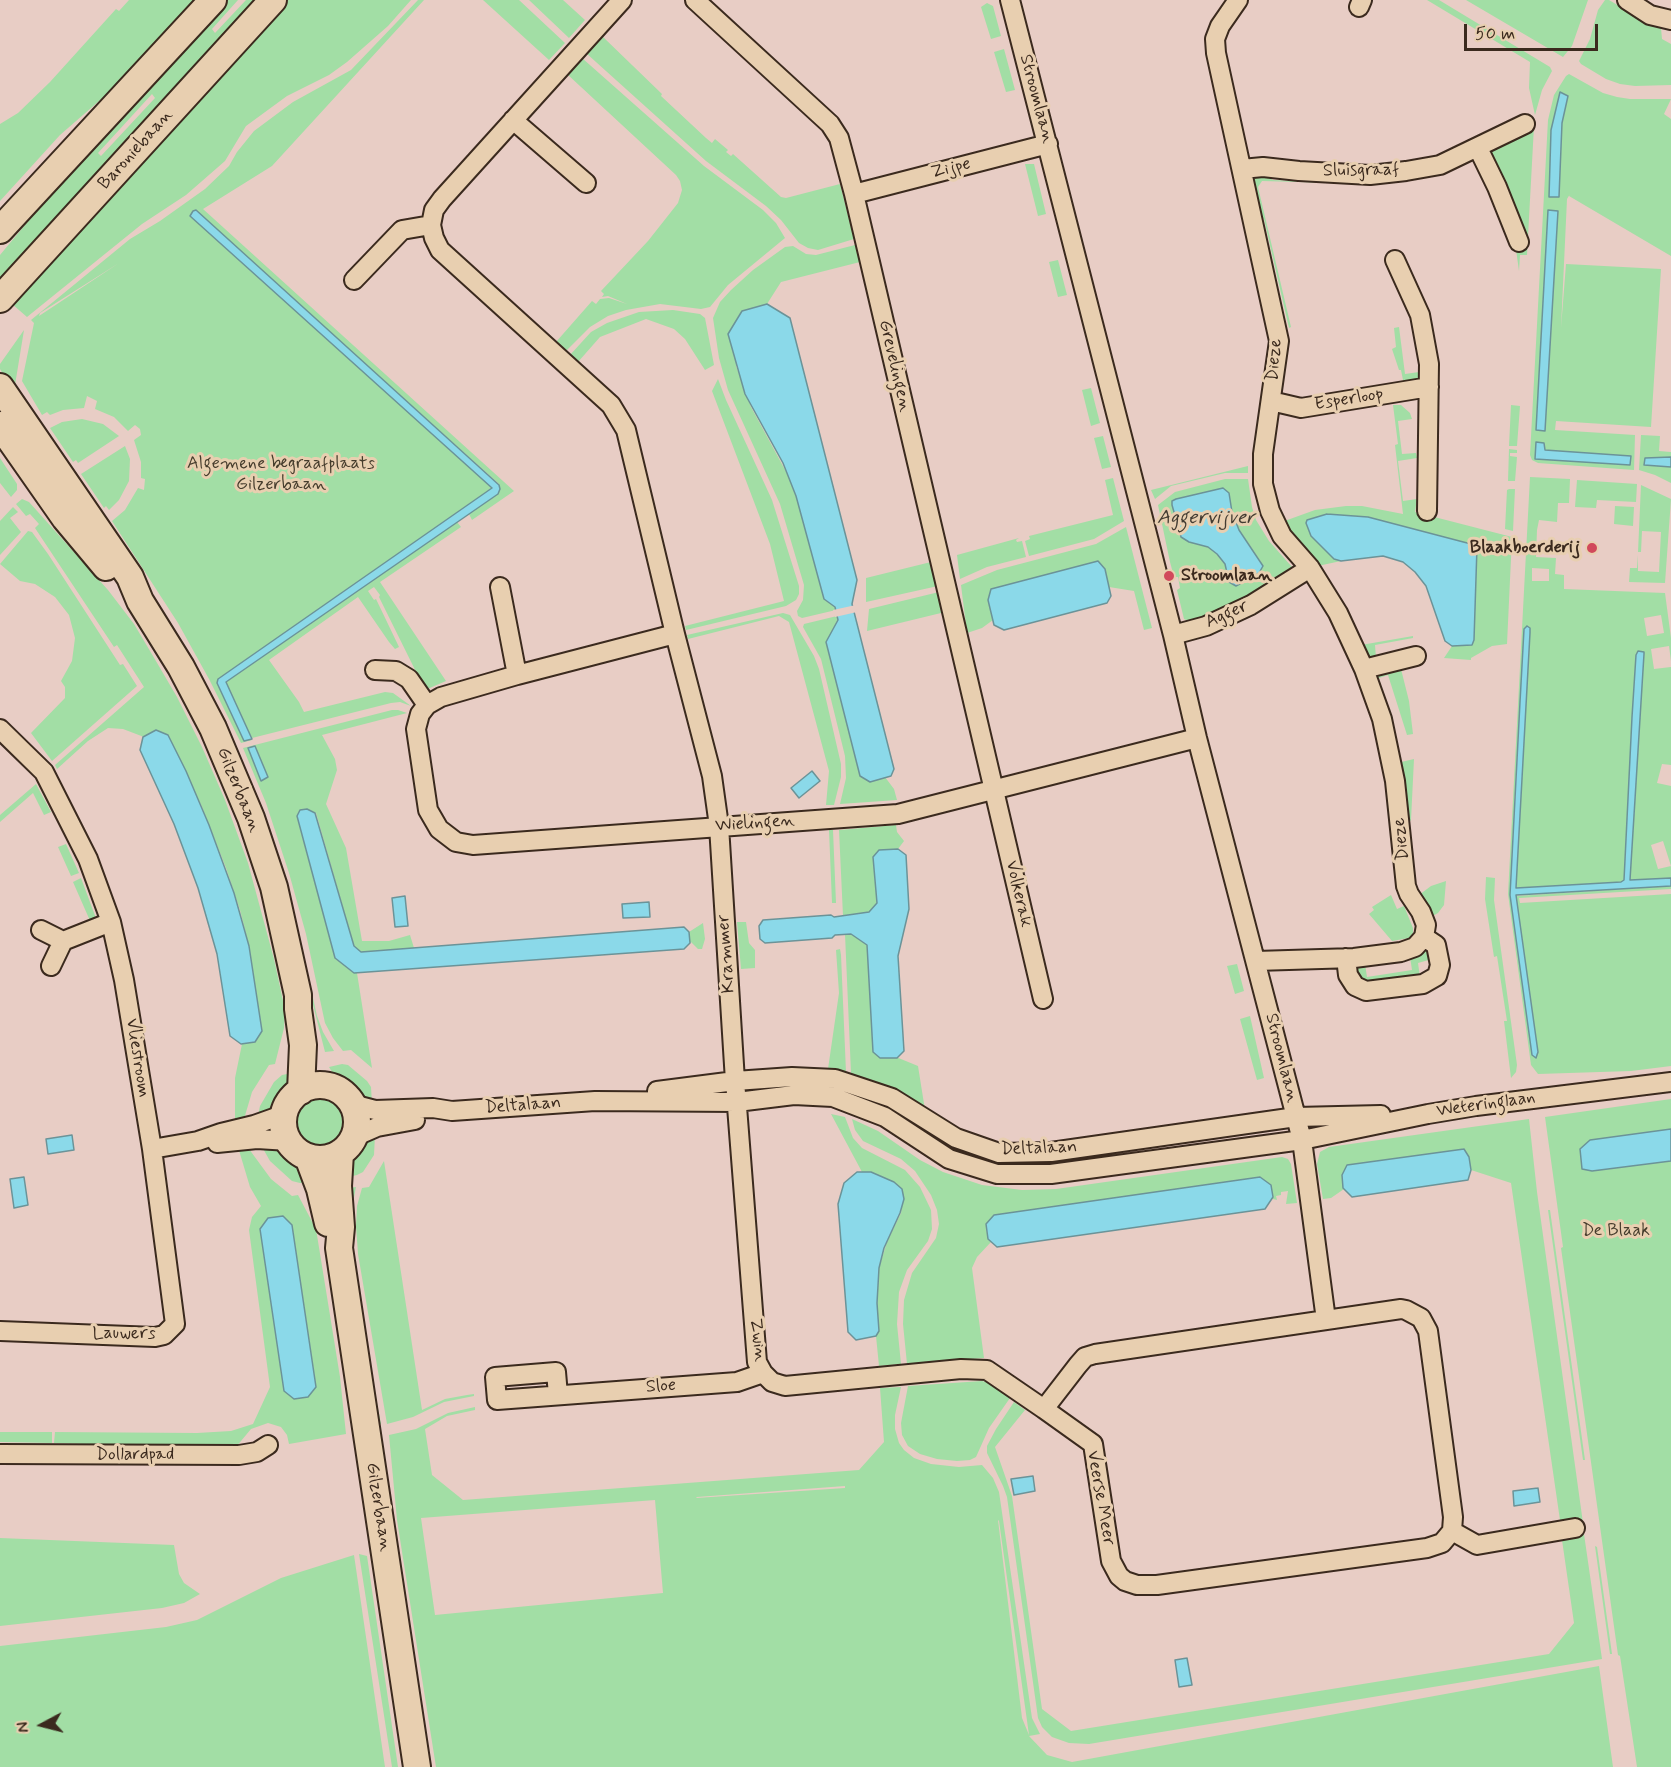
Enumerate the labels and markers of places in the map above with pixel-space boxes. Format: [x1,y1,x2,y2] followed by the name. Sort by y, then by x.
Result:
[1470,537,1580,559] place label: Blaakboerderij
[1585,541,1599,555] marker: Blaakboerderij
[1181,565,1272,587] place label: Stroomlaan
[1162,569,1176,583] marker: Stroomlaan

